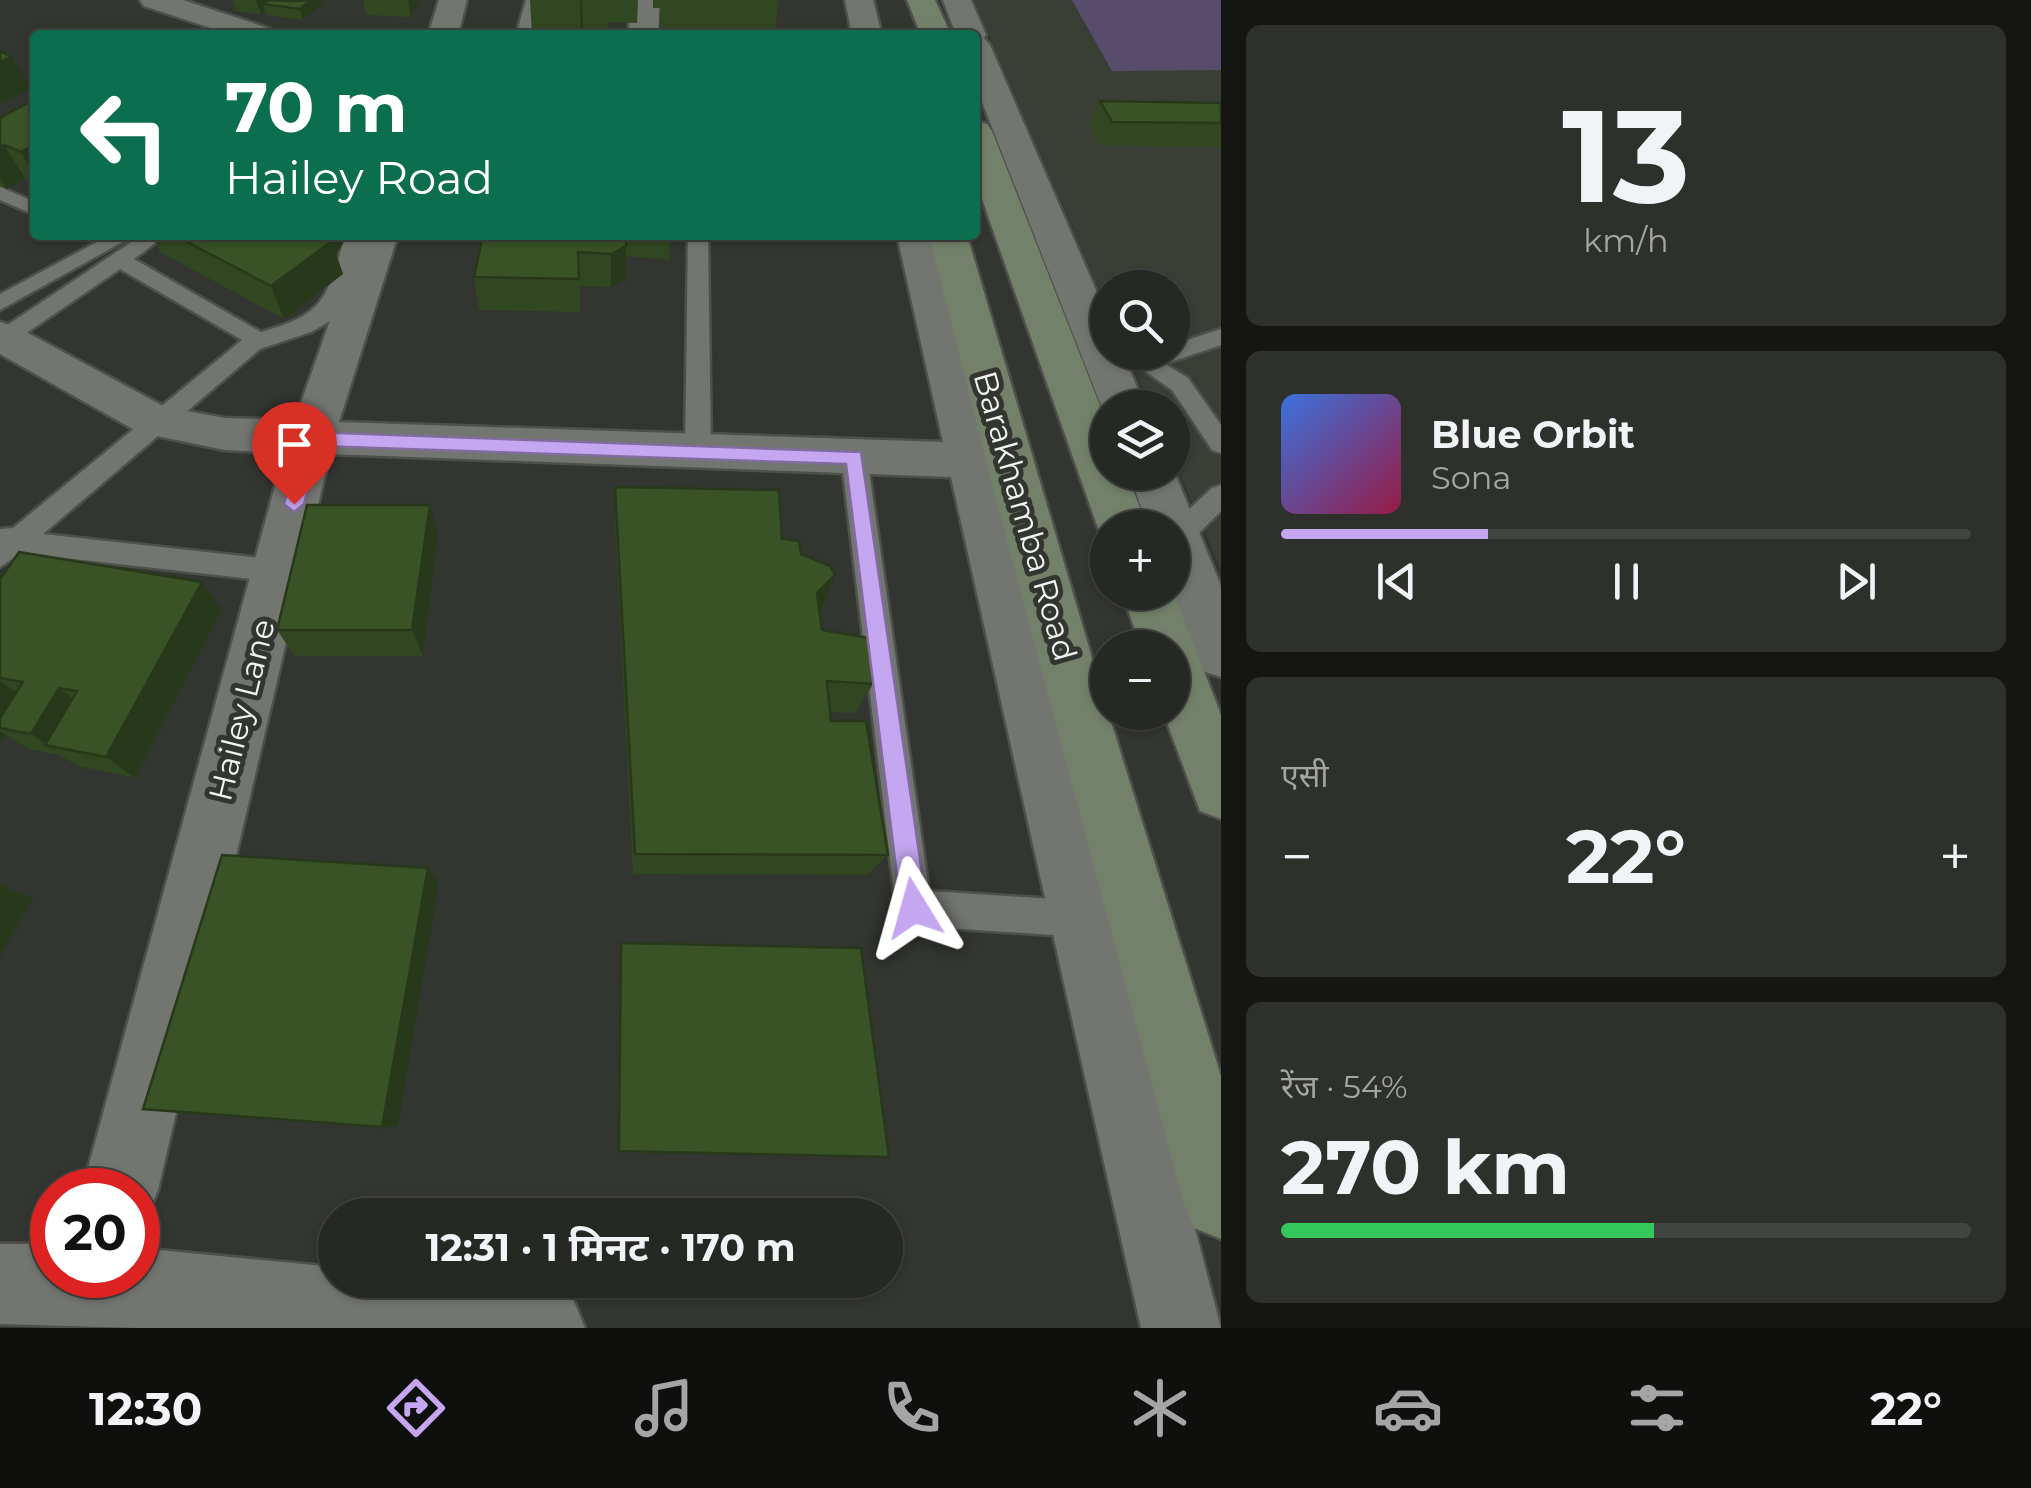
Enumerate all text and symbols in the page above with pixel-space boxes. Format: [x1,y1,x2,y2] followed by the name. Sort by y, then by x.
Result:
[225,64,408,150] text: 70 m
[60,70,190,200] icon: left
[1562,76,1690,235] text: 13
[225,150,493,205] text: Hailey Road
[1583,221,1669,260] text: km/h
[1090,270,1190,730] map controls
[1090,270,1190,370] button: search
[965,367,1086,665] street label: Barakhamba Road
[1090,390,1190,490] button: layers
[252,402,337,505] pin
[1431,411,1635,458] text: Blue Orbit
[267,417,322,472] icon: arrive
[1431,458,1511,497] text: Sona
[1090,510,1190,610] button: +
[1369,554,1424,609] icon: previous
[1599,554,1654,609] icon: pause
[1829,554,1884,609] icon: next
[200,615,283,805] street label: Hailey Lane
[1090,630,1190,730] button: −
[1281,756,1329,795] text: एसी
[1566,810,1686,902] text: 22°
[1281,823,1313,890] text: −
[1939,823,1971,890] text: +
[862,856,966,960] position arrow
[1281,1067,1408,1106] text: रेंज · 54%
[1281,1121,1570,1213] text: 270 km
[30,1168,160,1298] speed limit sign: 20
[425,1224,796,1271] text: 12:31 · 1 मिनट · 170 m
[381,1373,451,1443] icon: directions
[629,1373,699,1443] icon: music
[877,1373,947,1443] icon: phone
[1125,1373,1195,1443] icon: climate
[1373,1373,1443,1443] icon: car
[1622,1373,1692,1443] icon: filters
[89,1381,202,1436] text: 12:30
[1870,1381,1942,1436] text: 22°

